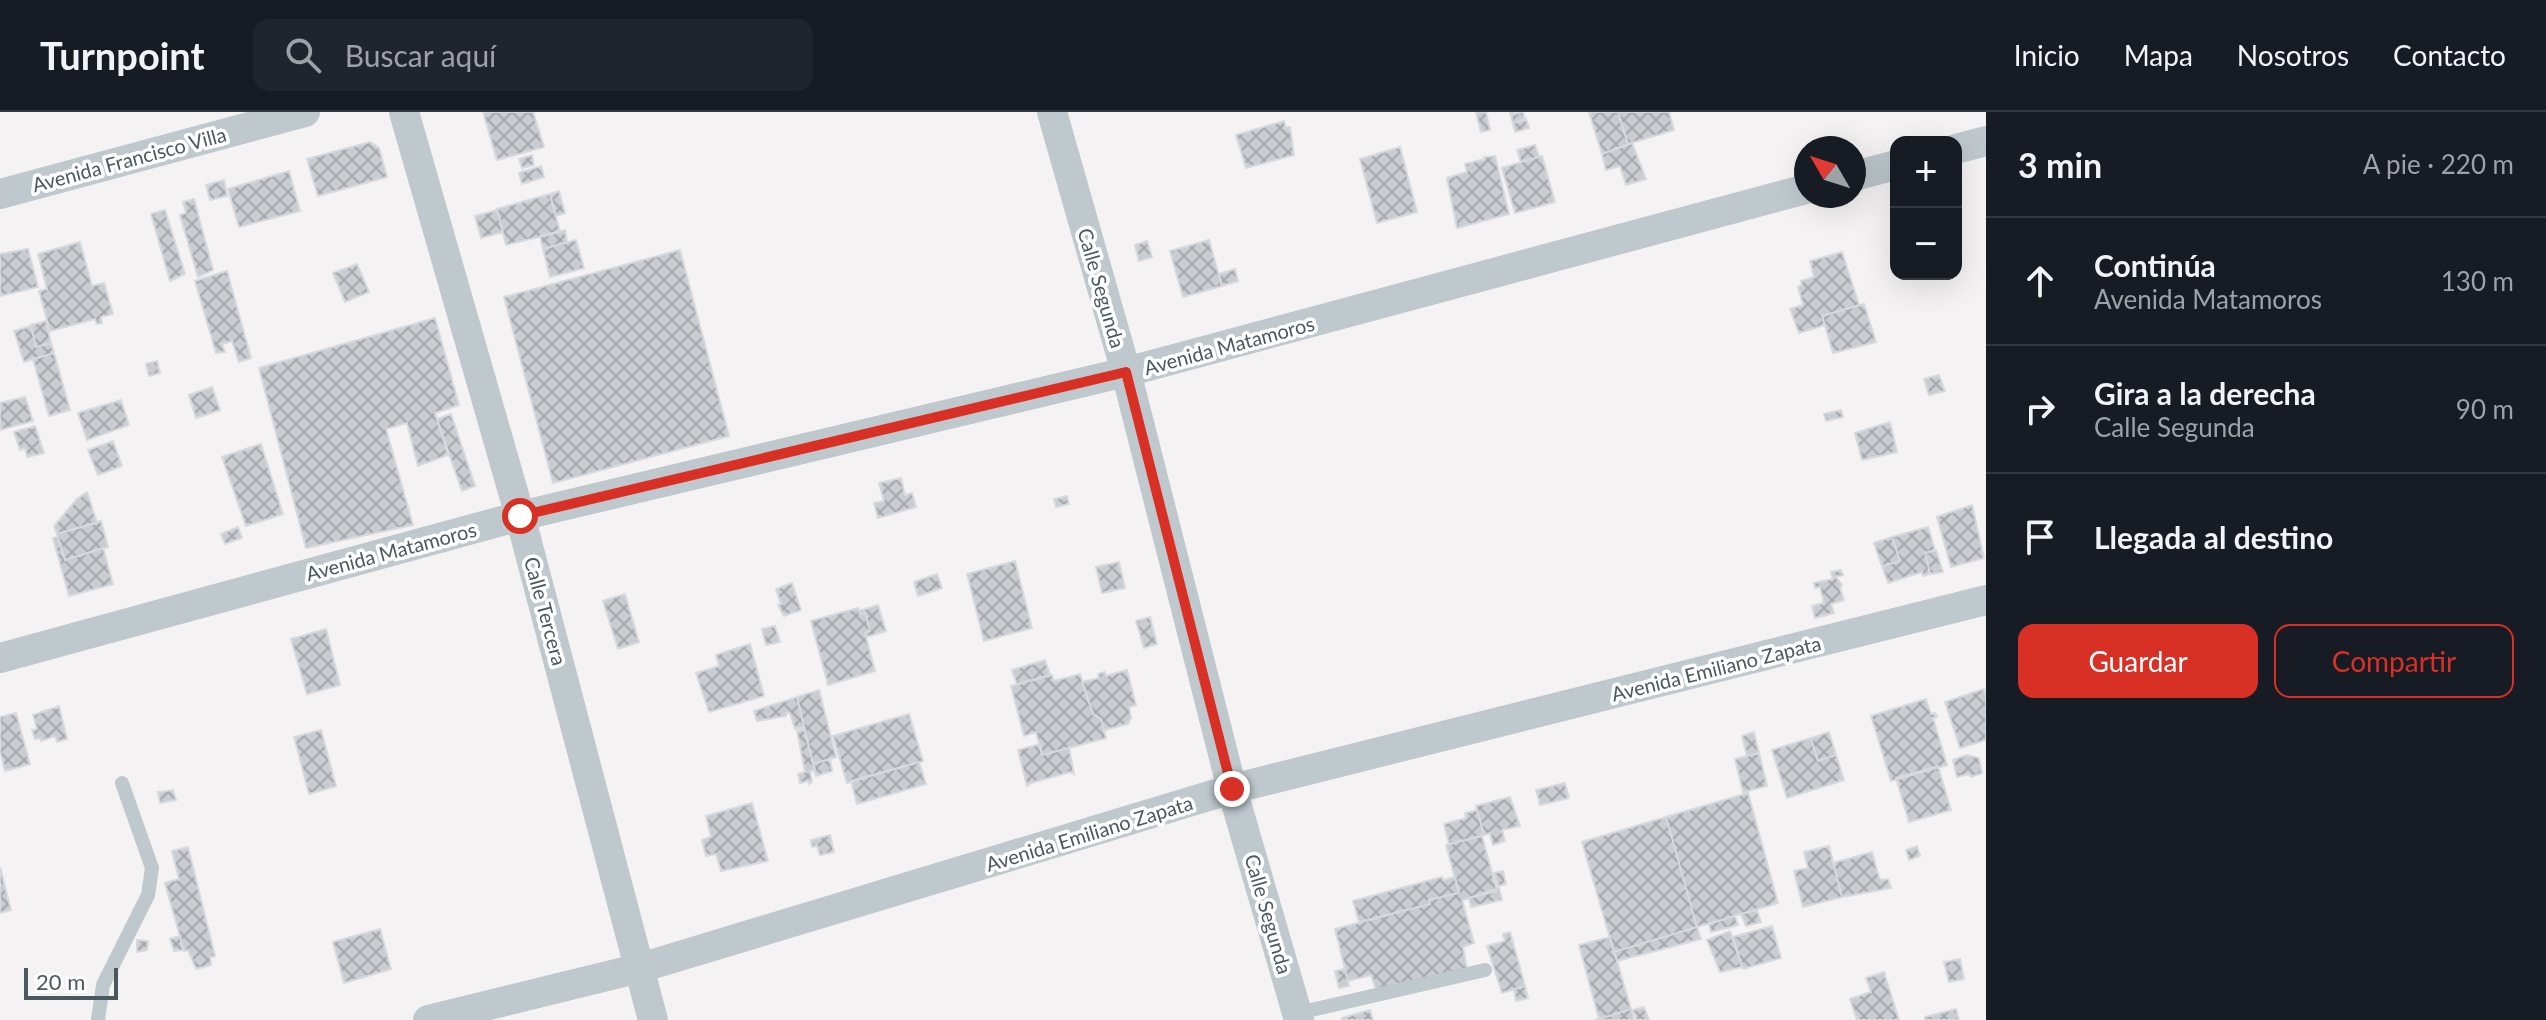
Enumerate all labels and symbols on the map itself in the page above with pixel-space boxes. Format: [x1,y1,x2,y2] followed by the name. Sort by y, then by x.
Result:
[29,122,229,196] street label: Avenida Francisco Villa
[1794,136,1866,208] north arrow
[1073,225,1131,351] street label: Calle Segunda
[1141,311,1317,379] street label: Avenida Matamoros
[502,498,538,534] route start
[303,517,479,585] street label: Avenida Matamoros
[520,554,572,668] street label: Calle Tercera
[1609,630,1823,706] street label: Avenida Emiliano Zapata
[1214,771,1250,807] route end
[983,790,1195,876] street label: Avenida Emiliano Zapata
[1240,851,1298,977] street label: Calle Segunda
[24,964,118,1000] scale bar

